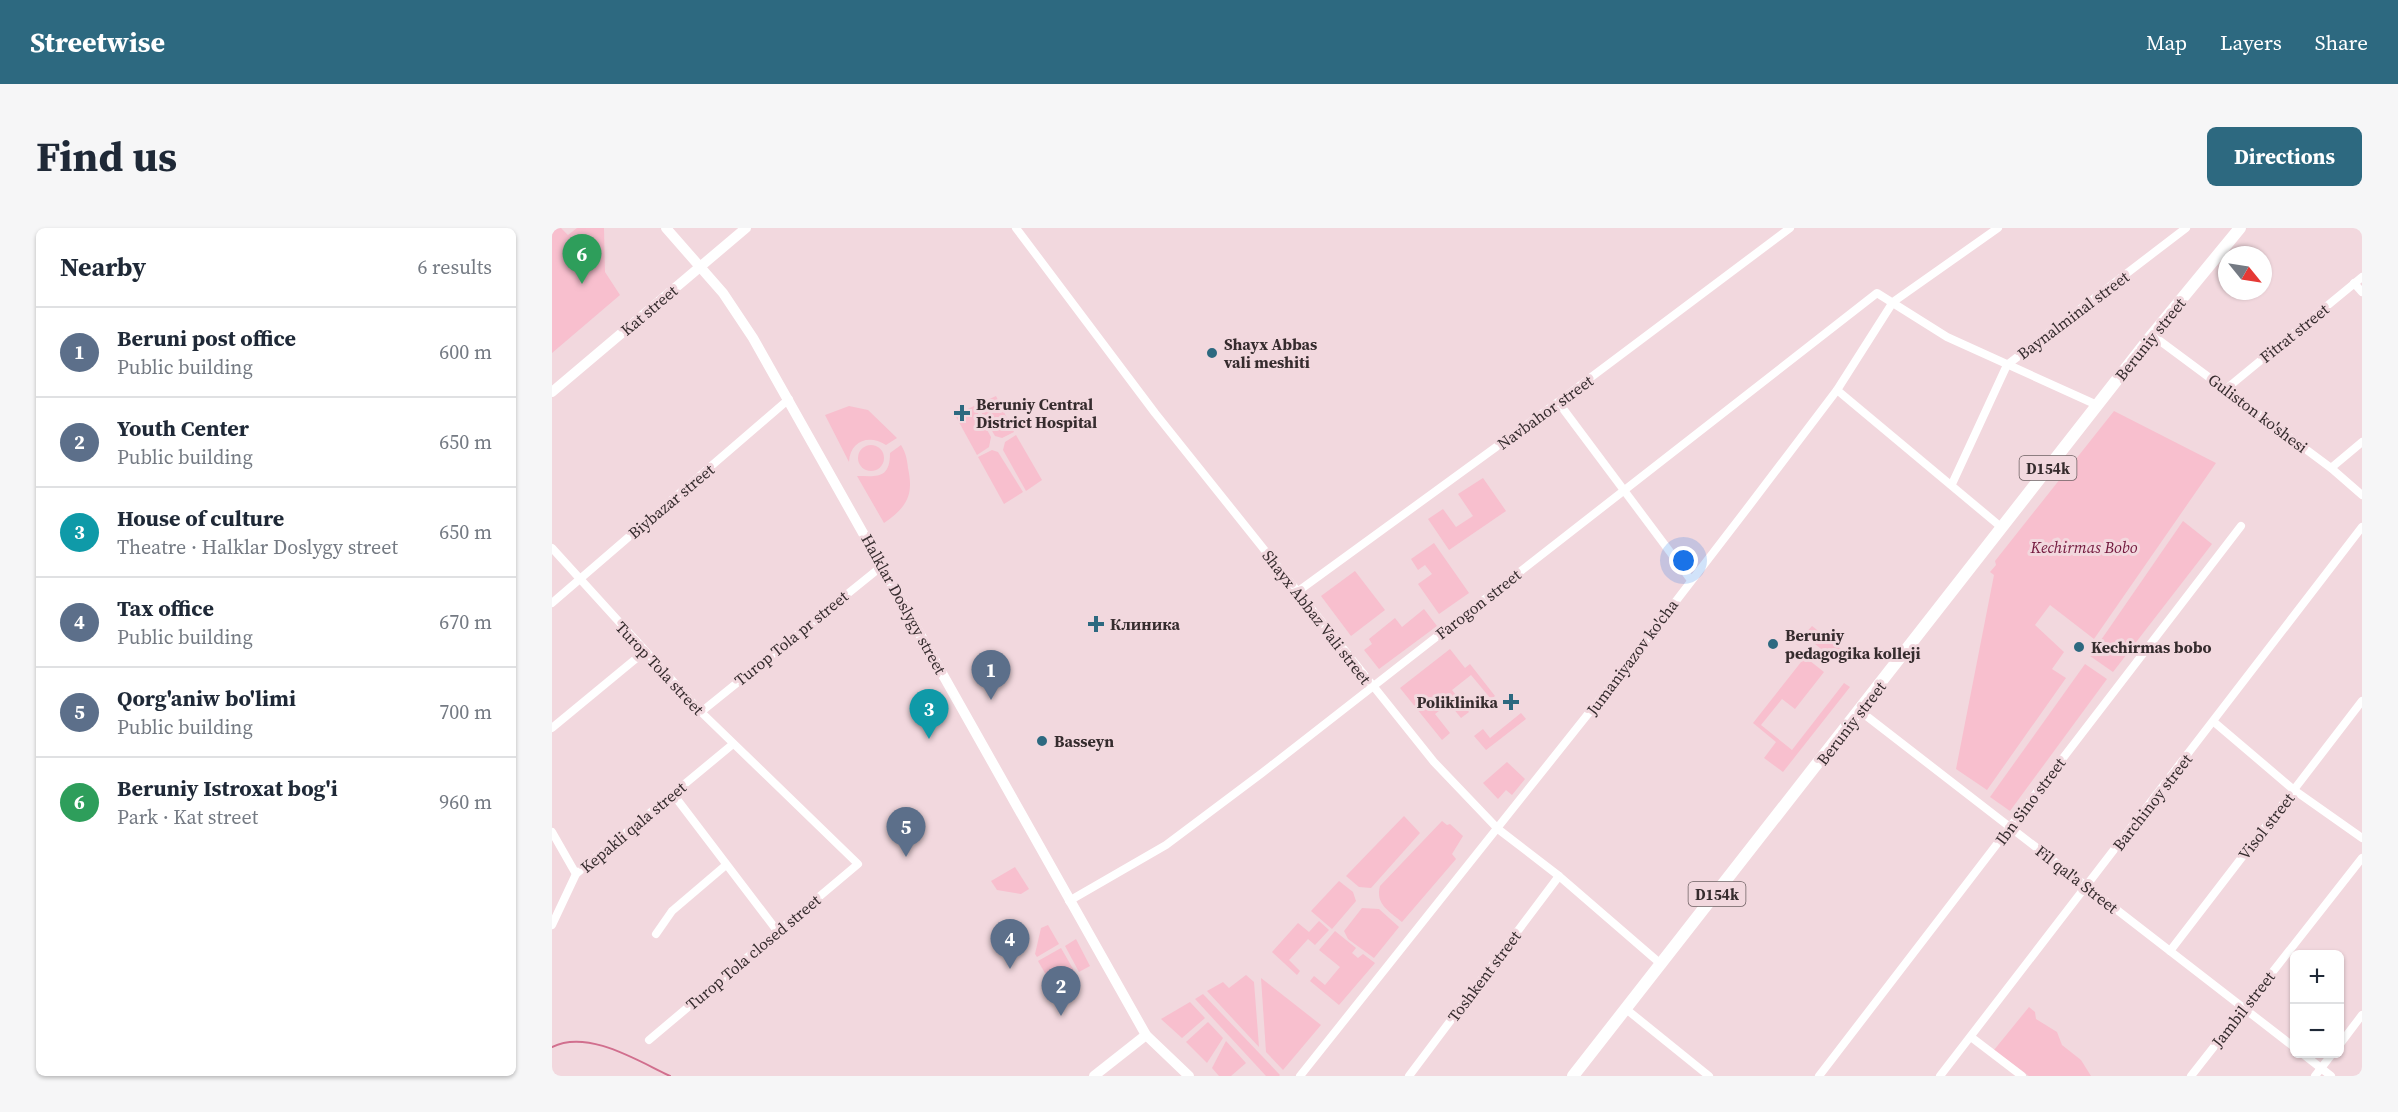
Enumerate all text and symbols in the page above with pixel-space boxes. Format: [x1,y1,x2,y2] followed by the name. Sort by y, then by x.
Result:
[30,23,165,61] text: Streetwise
[2146,28,2187,57] text: Map
[2220,28,2282,57] text: Layers
[2315,28,2368,57] text: Share
[36,127,177,185] text: Find us
[2207,127,2362,186] button: Directions
[562,235,602,284] pin: 6
[2218,246,2272,300] north arrow
[60,249,146,285] text: Nearby
[417,253,492,281] text: 6 results
[2013,265,2134,364] street label: Baynalminal street
[616,279,683,340] street label: Kat street
[2110,292,2191,385] street label: Beruniy street
[2255,298,2334,368] street label: Fitrat street
[117,323,296,353] text: Beruni post office
[1223,333,1317,373] place label: Shayx Abbas vali meshiti
[74,338,85,366] text: 1
[439,338,492,366] text: 600 m
[1205,346,1219,360] marker: Shayx Abbas vali meshiti
[117,353,253,381] text: Public building
[2204,368,2312,458] street label: Guliston ko'shesi
[1493,369,1598,454] street label: Navbahor street
[976,393,1097,433] place label: Beruniy Central District Hospital
[953,404,971,422] marker: Beruniy Central District Hospital
[117,413,249,443] text: Youth Center
[74,428,85,456] text: 2
[439,428,492,456] text: 650 m
[117,443,253,471] text: Public building
[2020,456,2076,480] road number: D154k
[623,458,719,543] street label: Biybazar street
[117,503,284,533] text: House of culture
[74,518,85,546] text: 3
[439,518,492,546] text: 650 m
[856,530,952,679] street label: Halklar Doslygy street
[117,533,398,561] text: Theatre · Halklar Doslygy street
[2029,536,2138,558] park label: Kechirmas Bobo
[1258,545,1377,689] street label: Shayx Abbaz Vali street
[1669,546,1698,575] your location
[1431,563,1526,644] street label: Farogon street
[730,585,853,691] street label: Turop Tola pr street
[117,593,214,623] text: Tax office
[1581,594,1683,720] street label: Jumaniyazov ko'cha
[74,608,85,636] text: 4
[439,608,492,636] text: 670 m
[1110,613,1180,635] place label: Клиника
[1087,615,1105,633] marker: Клиника
[611,616,710,720] street label: Turop Tola street
[117,623,253,651] text: Public building
[1785,624,1920,664] place label: Beruniy pedagogika kolleji
[2091,636,2212,658] place label: Kechirmas bobo
[1766,637,1780,651] marker: Beruniy pedagogika kolleji
[2072,640,2086,654] marker: Kechirmas bobo
[972,650,1010,700] pin: 1
[1811,676,1891,769] street label: Beruniy street
[117,683,296,713] text: Qorg'aniw bo'limi
[910,690,949,739] pin: 3
[1417,691,1498,713] place label: Poliklinika
[1502,693,1520,711] marker: Poliklinika
[74,698,85,726] text: 5
[439,698,492,726] text: 700 m
[117,713,253,741] text: Public building
[1054,730,1114,752] place label: Basseyn
[1035,734,1049,748] marker: Basseyn
[2107,748,2197,855] street label: Barchinoy street
[1990,752,2071,849] street label: Ibn Sino street
[117,773,338,803] text: Beruniy Istroxat bog'i
[576,776,691,878] street label: Kepakli qala street
[2233,787,2300,864] street label: Visol street
[74,788,85,816] text: 6
[439,788,492,816] text: 960 m
[117,803,258,831] text: Park · Kat street
[886,808,926,857] pin: 5
[2031,840,2124,919] street label: Fil qal'a Street
[1688,882,1746,906] road number: D154k
[681,889,826,1015] street label: Turop Tola closed street
[990,920,1030,969] pin: 4
[1442,925,1526,1026] street label: Toshkent street
[2290,950,2344,1058] map controls
[2290,950,2344,1004] button: +
[1042,966,1080,1016] pin: 2
[2206,966,2280,1052] street label: Jambil street
[2290,1004,2344,1058] button: −

